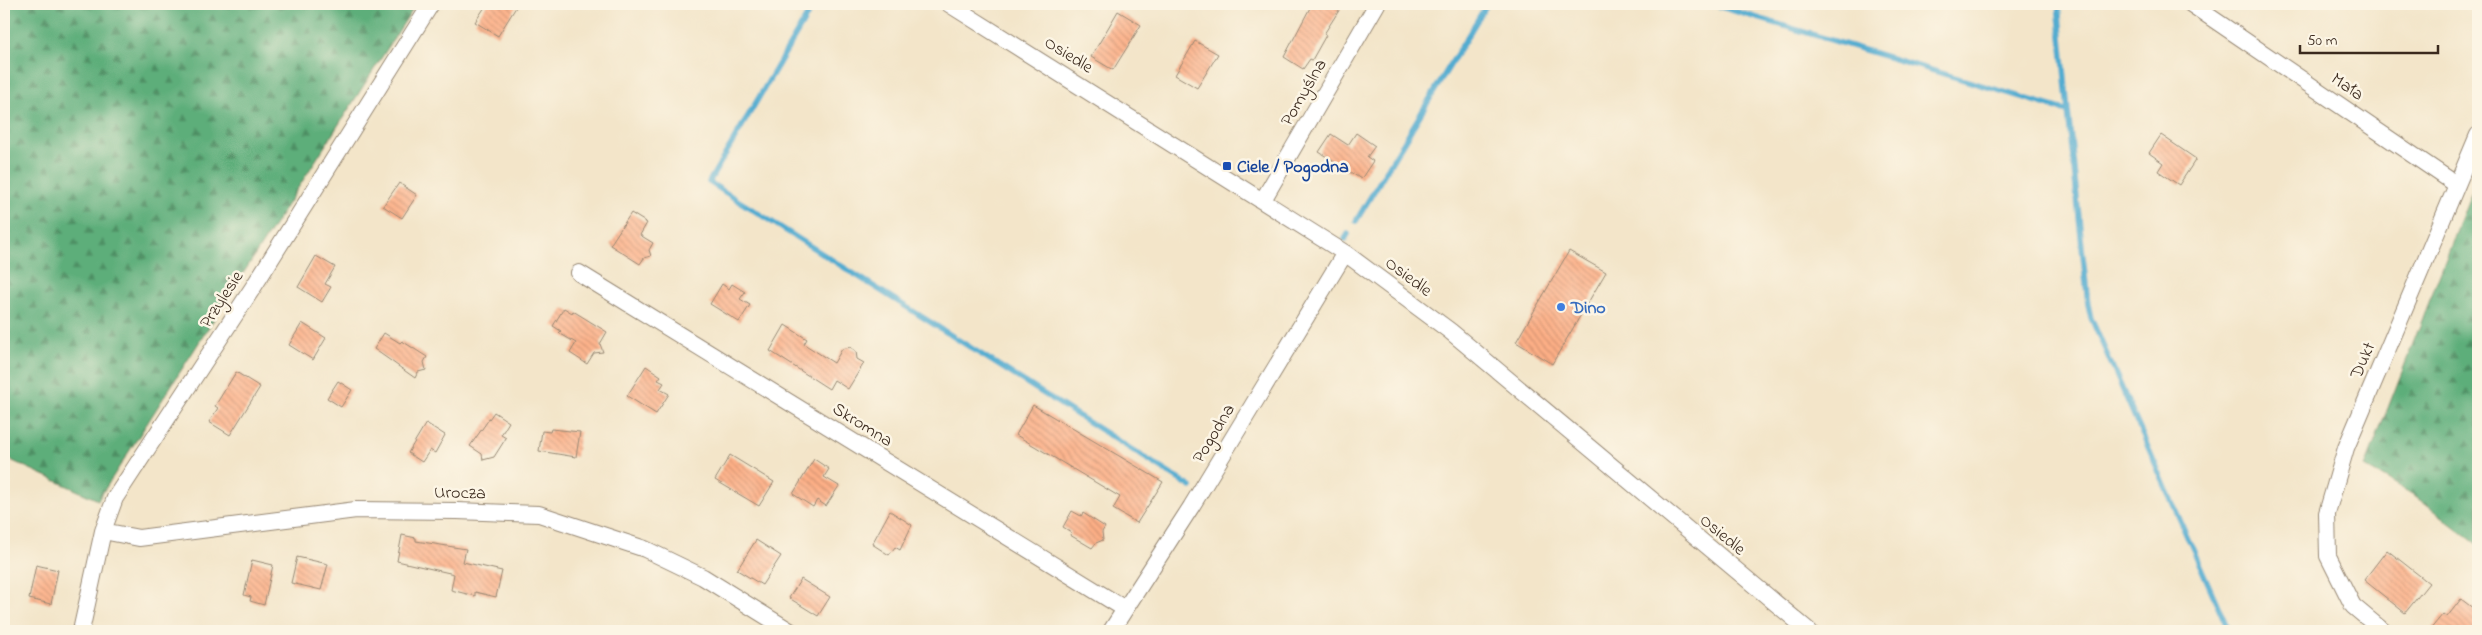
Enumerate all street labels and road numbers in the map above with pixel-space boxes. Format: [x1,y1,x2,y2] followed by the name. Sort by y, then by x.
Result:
[1038,30,1098,81] street label: Osiedle
[1275,55,1334,131] street label: Pomyślna
[2325,67,2368,108] street label: Mała
[1379,251,1438,305] street label: Osiedle
[194,265,252,334] street label: Przylesie
[2344,338,2383,384] street label: Dukt
[827,397,897,454] street label: Skromna
[1187,400,1243,469] street label: Pogodna
[434,481,486,507] street label: Urocza
[1693,508,1751,563] street label: Osiedle

